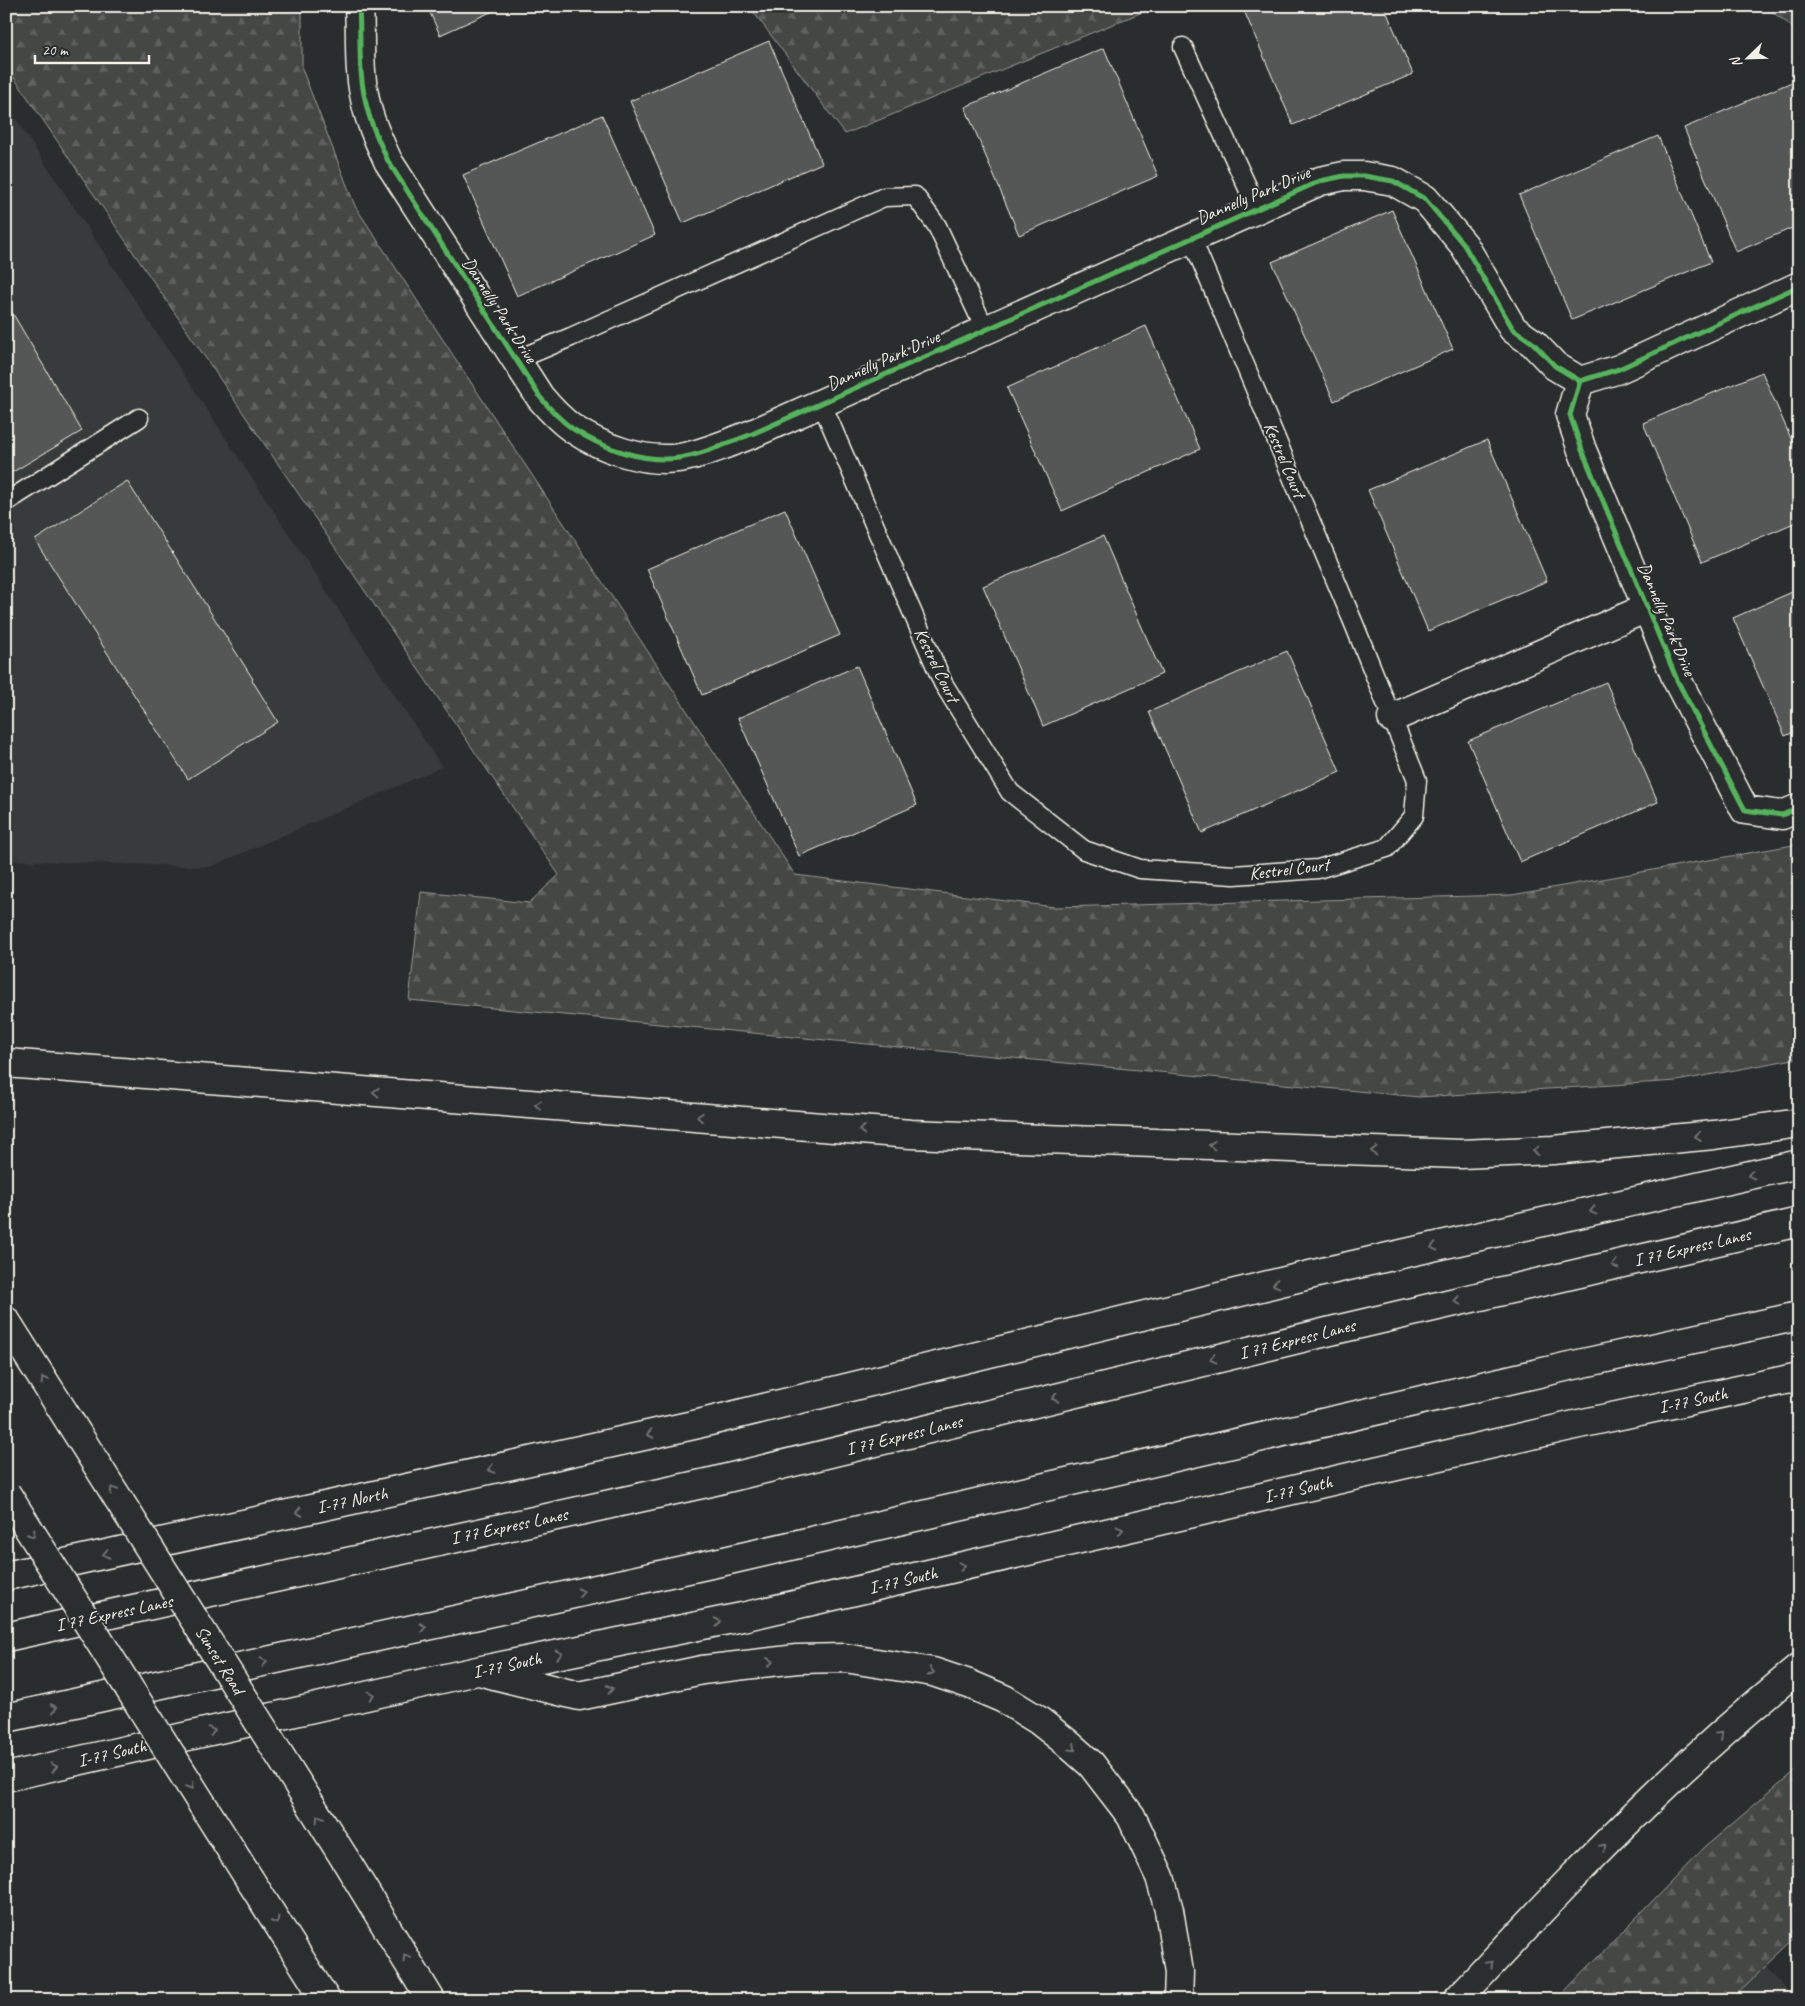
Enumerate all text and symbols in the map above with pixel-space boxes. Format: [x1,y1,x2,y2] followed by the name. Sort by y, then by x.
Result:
[35,32,149,64] scale bar
[1722,32,1772,82] north arrow
[42,41,69,60] text: 20 m
[1726,53,1746,70] text: N
[1193,161,1314,229] street label: Dannelly Park Drive
[458,253,543,368] street label: Dannelly Park Drive
[823,325,944,395] street label: Dannelly Park Drive
[1259,419,1312,504] street label: Kestrel Court
[1633,559,1701,680] street label: Dannelly Park Drive
[910,624,966,708] street label: Kestrel Court
[1248,853,1333,885] street label: Kestrel Court
[372,1087,380,1098] one-way arrow
[534,1099,542,1110] one-way arrow
[696,1112,704,1123] one-way arrow
[858,1125,866,1136] one-way arrow
[1694,1130,1702,1141] one-way arrow
[1207,1140,1215,1150] one-way arrow
[1532,1145,1540,1156] one-way arrow
[1370,1146,1378,1156] one-way arrow
[1747,1169,1756,1180] one-way arrow
[1588,1205,1597,1216] one-way arrow
[1632,1223,1754,1271] street label: I 77 Express Lanes
[1430,1241,1439,1252] one-way arrow
[1610,1259,1619,1270] one-way arrow
[1272,1278,1280,1288] one-way arrow
[1452,1296,1461,1306] one-way arrow
[1237,1314,1359,1364] street label: I 77 Express Lanes
[1209,1353,1218,1364] one-way arrow
[40,1377,50,1386] one-way arrow
[1657,1382,1730,1418] street label: I-77 South
[1051,1392,1060,1403] one-way arrow
[844,1410,966,1460] street label: I 77 Express Lanes
[646,1428,655,1439] one-way arrow
[487,1463,496,1474] one-way arrow
[1262,1470,1335,1508] street label: I-77 South
[315,1482,390,1518] street label: I-77 North
[110,1487,120,1496] one-way arrow
[449,1503,571,1549] street label: I 77 Express Lanes
[294,1506,303,1517] one-way arrow
[1116,1525,1125,1536] one-way arrow
[26,1529,36,1538] one-way arrow
[101,1548,110,1559] one-way arrow
[867,1561,940,1599] street label: I-77 South
[957,1561,966,1572] one-way arrow
[577,1587,586,1598] one-way arrow
[54,1590,176,1636] street label: I 77 Express Lanes
[714,1617,723,1628] one-way arrow
[190,1622,251,1701] street label: Sunset Road
[418,1622,427,1633] one-way arrow
[471,1647,544,1683] street label: I-77 South
[555,1650,563,1660] one-way arrow
[259,1657,268,1668] one-way arrow
[766,1657,774,1668] one-way arrow
[926,1666,935,1677] one-way arrow
[605,1684,614,1695] one-way arrow
[366,1690,375,1701] one-way arrow
[49,1703,58,1714] one-way arrow
[208,1726,217,1737] one-way arrow
[1715,1732,1724,1741] one-way arrow
[76,1734,149,1772] street label: I-77 South
[1067,1742,1076,1751] one-way arrow
[49,1762,58,1773] one-way arrow
[185,1781,194,1790] one-way arrow
[316,1814,326,1823] one-way arrow
[1597,1844,1606,1853] one-way arrow
[270,1915,279,1925] one-way arrow
[402,1955,412,1964] one-way arrow
[1484,1961,1493,1970] one-way arrow

